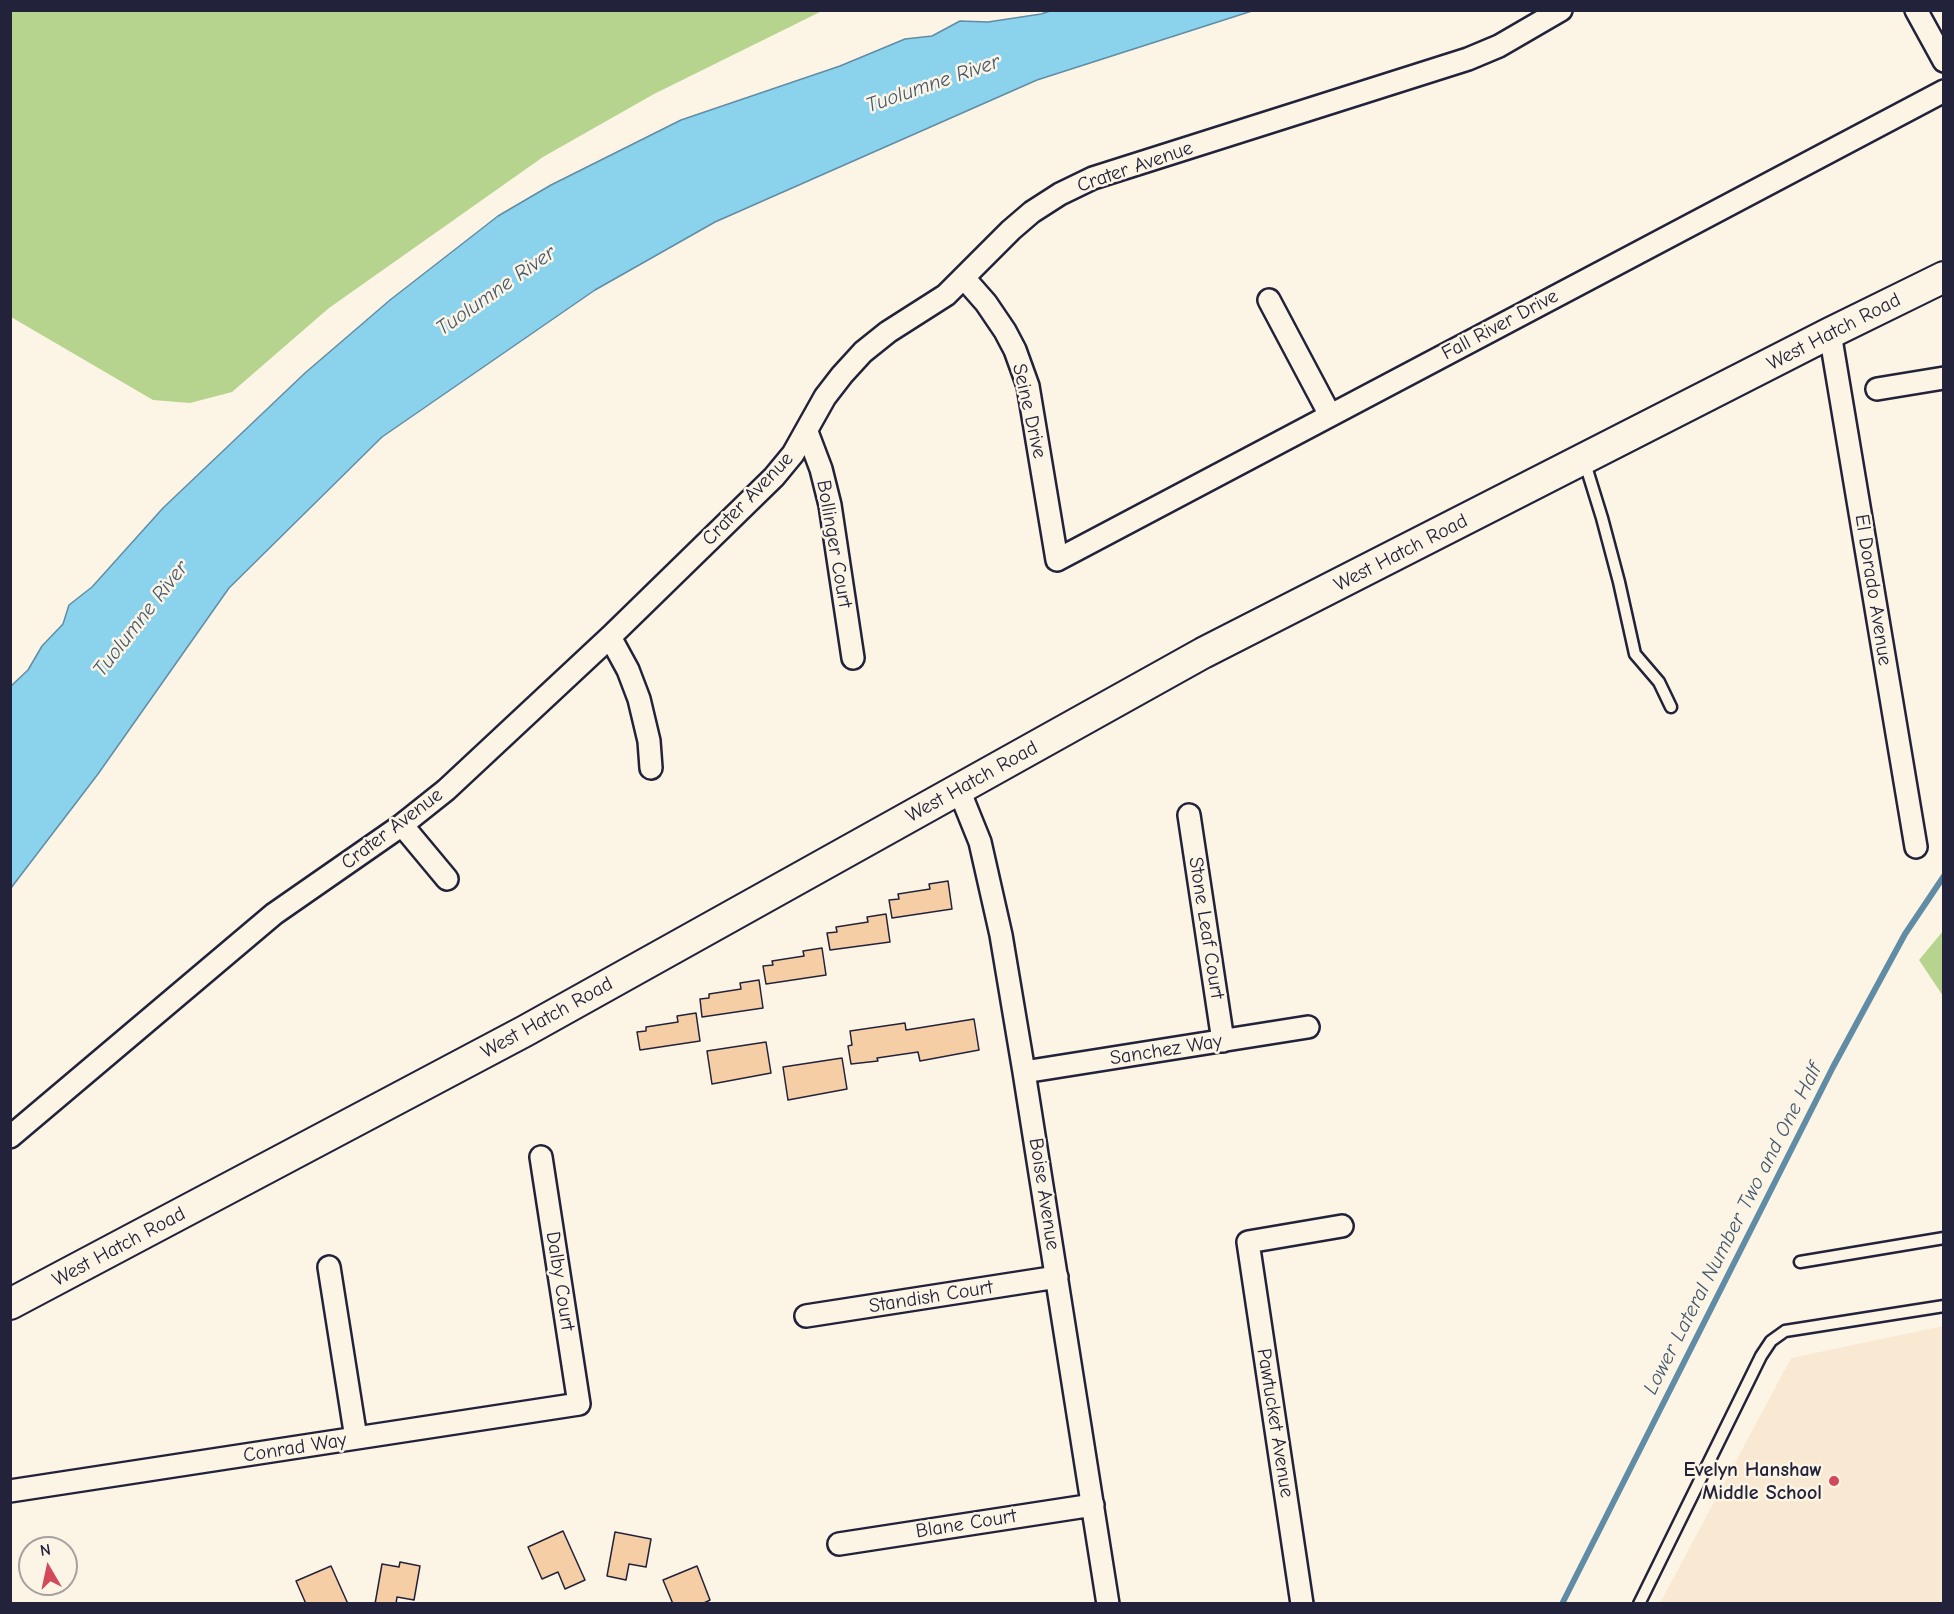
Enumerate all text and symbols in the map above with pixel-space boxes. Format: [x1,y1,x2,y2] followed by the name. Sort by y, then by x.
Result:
[863,49,1003,119] water label: Tuolumne River
[1074,136,1196,198] street label: Crater Avenue
[431,240,561,342] water label: Tuolumne River
[1438,284,1562,366] street label: Fall River Drive
[1763,288,1905,376] street label: West Hatch Road
[1006,361,1052,461] street label: Seine Drive
[697,447,799,551] street label: Crater Avenue
[811,478,857,610] street label: Bollinger Court
[1330,509,1472,597] street label: West Hatch Road
[1849,513,1897,667] street label: El Dorado Avenue
[88,556,194,682] water label: Tuolumne River
[902,736,1042,828] street label: West Hatch Road
[337,783,447,875] street label: Crater Avenue
[1183,855,1229,1001] street label: Stone Leaf Court
[477,972,617,1064] street label: West Hatch Road
[1108,1029,1224,1071] street label: Sanchez Way
[1638,1059,1828,1399] water label: Lower Lateral Number Two and One Half
[1023,1136,1065,1252] street label: Boise Avenue
[49,1202,189,1292] street label: West Hatch Road
[540,1230,580,1332] street label: Dalby Court
[867,1275,995,1319] street label: Standish Court
[1251,1347,1299,1499] street label: Pawtucket Avenue
[242,1428,348,1468] street label: Conrad Way
[1683,1458,1822,1505] place label: Evelyn Hanshaw Middle School
[1827,1474,1841,1488] marker: Evelyn Hanshaw Middle School
[914,1504,1018,1544] street label: Blane Court
[18,1536,78,1596] north arrow
[39,1540,52,1560] text: N

